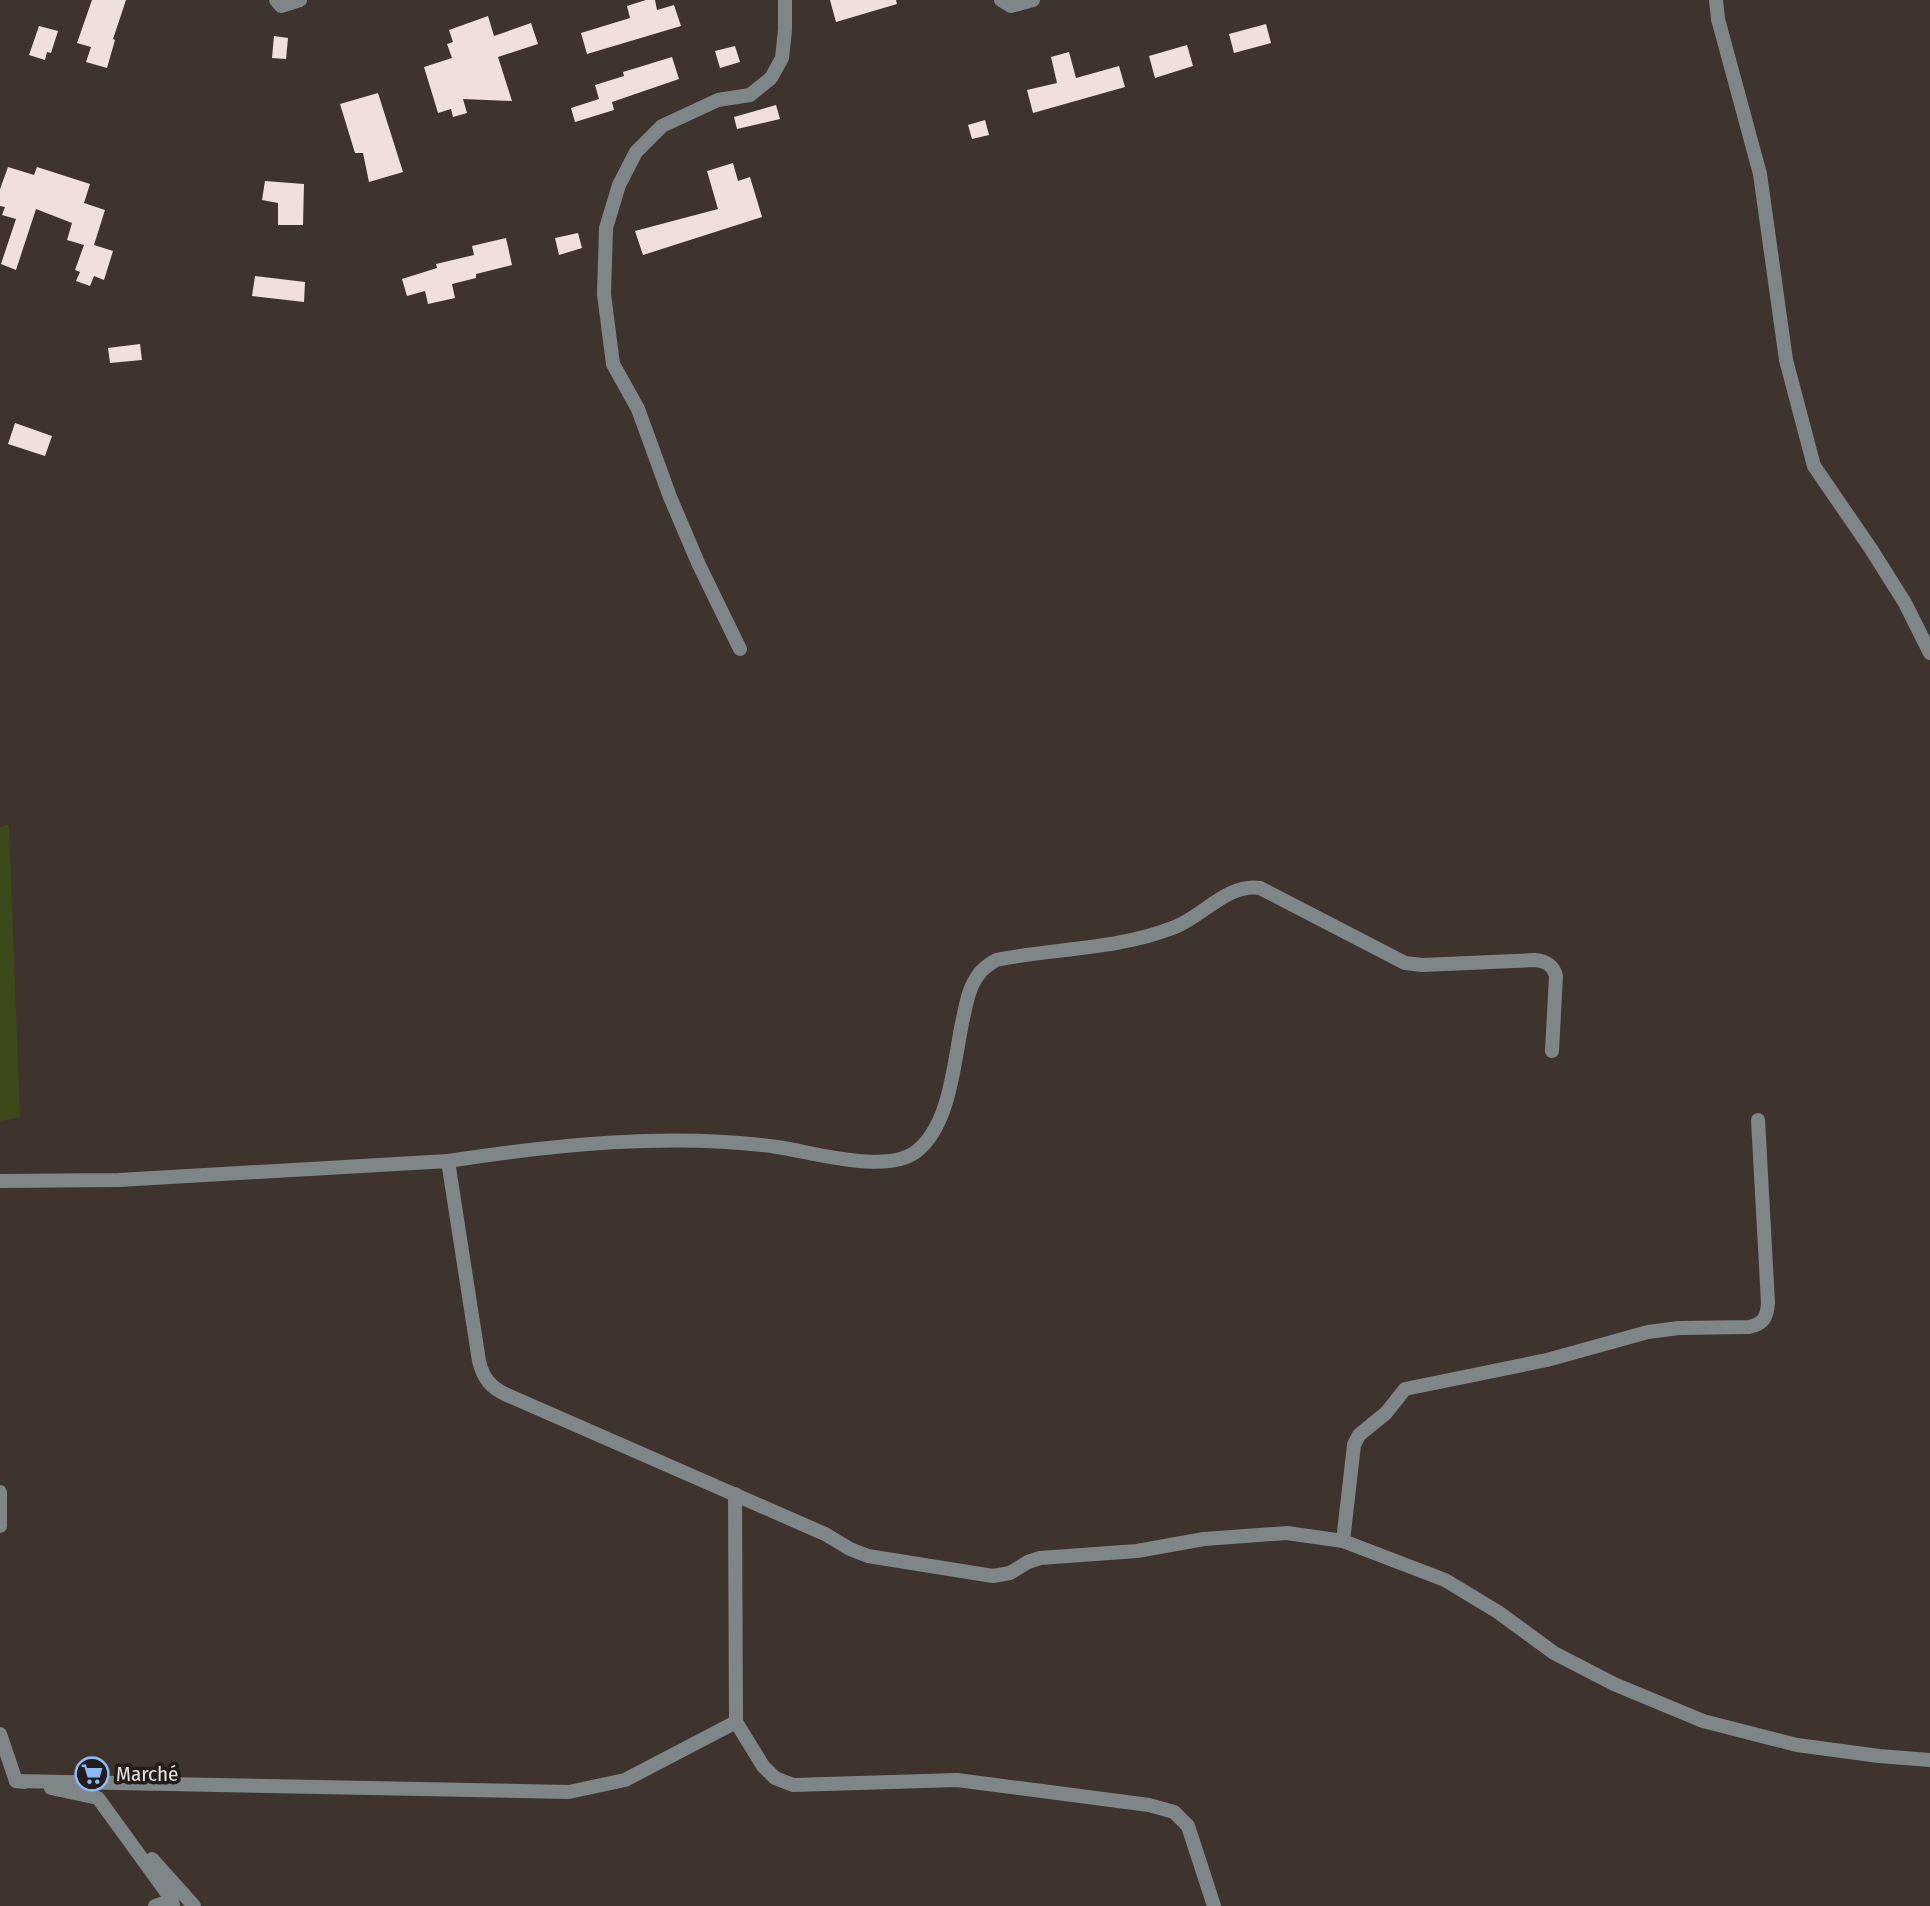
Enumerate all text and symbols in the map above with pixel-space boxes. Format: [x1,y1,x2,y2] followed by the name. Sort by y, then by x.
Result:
[73,1755,111,1793] supermarket icon: Marché
[116,1761,178,1787] place label: Marché

